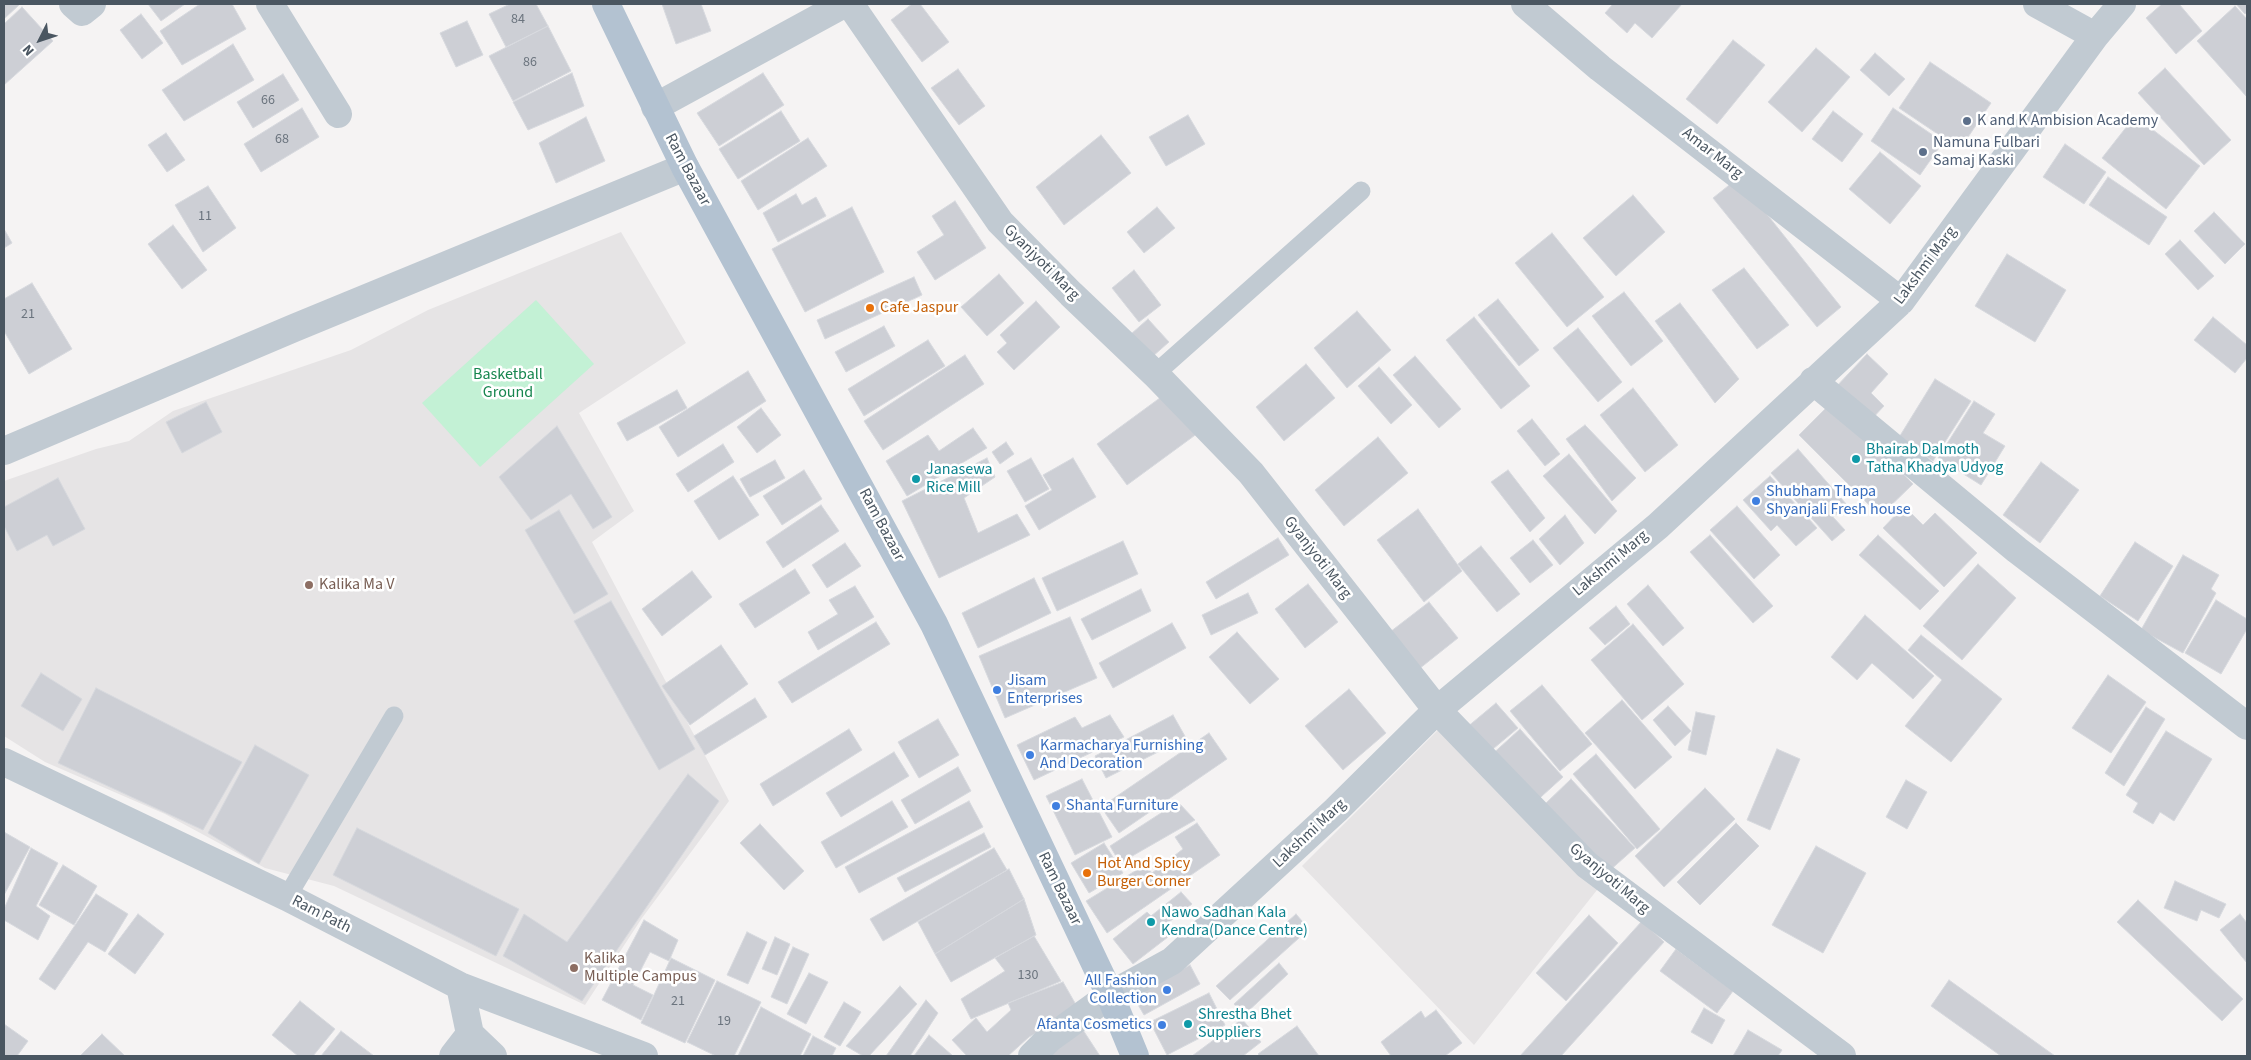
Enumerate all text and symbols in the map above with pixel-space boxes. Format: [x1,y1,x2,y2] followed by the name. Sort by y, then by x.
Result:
[511,12,525,28] house number: 84
[15,15,65,65] north arrow
[18,40,39,60] text: N
[523,55,537,71] house number: 86
[261,93,275,109] house number: 66
[1977,111,2158,131] place label: K and K Ambision Academy
[1961,115,1973,127] marker: K and K Ambision Academy
[1678,124,1746,184] street label: Amar Marg
[660,131,714,209] street label: Ram Bazaar
[275,132,289,148] house number: 68
[1933,133,2040,171] place label: Namuna Fulbari Samaj Kaski
[1917,146,1929,158] marker: Namuna Fulbari Samaj Kaski
[198,209,212,225] house number: 11
[999,221,1083,305] street label: Gyanjyoti Marg
[1890,223,1962,309] street label: Lakshmi Marg
[880,298,958,318] place label: Cafe Jaspur
[864,302,876,314] marker: Cafe Jaspur
[21,307,35,323] house number: 21
[473,365,543,403] park label: Basketball Ground
[1866,440,2003,478] place label: Bhairab Dalmoth Tatha Khadya Udyog
[1850,453,1862,465] marker: Bhairab Dalmoth Tatha Khadya Udyog
[926,460,993,498] place label: Janasewa Rice Mill
[910,473,922,485] marker: Janasewa Rice Mill
[1766,482,1911,520] place label: Shubham Thapa Shyanjali Fresh house
[854,486,908,564] street label: Ram Bazaar
[1750,495,1762,507] marker: Shubham Thapa Shyanjali Fresh house
[1279,513,1355,603] street label: Gyanjyoti Marg
[1569,527,1653,601] street label: Lakshmi Marg
[319,575,395,595] place label: Kalika Ma V
[303,579,315,591] marker: Kalika Ma V
[1007,671,1083,709] place label: Jisam Enterprises
[991,684,1003,696] marker: Jisam Enterprises
[1040,736,1203,774] place label: Karmacharya Furnishing And Decoration
[1024,749,1036,761] marker: Karmacharya Furnishing And Decoration
[1270,795,1350,873] street label: Lakshmi Marg
[1066,796,1178,816] place label: Shanta Furniture
[1050,800,1062,812] marker: Shanta Furniture
[1565,840,1653,918] street label: Gyanjyoti Marg
[1033,849,1085,929] street label: Ram Bazaar
[1097,854,1191,892] place label: Hot And Spicy Burger Corner
[1081,867,1093,879] marker: Hot And Spicy Burger Corner
[288,892,354,938] street label: Ram Path
[1161,903,1308,941] place label: Nawo Sadhan Kala Kendra(Dance Centre)
[1145,916,1157,928] marker: Nawo Sadhan Kala Kendra(Dance Centre)
[584,949,697,987] place label: Kalika Multiple Campus
[568,962,580,974] marker: Kalika Multiple Campus
[1018,968,1038,984] house number: 130
[1085,971,1157,1009] place label: All Fashion Collection
[1161,984,1173,996] marker: All Fashion Collection
[671,994,685,1010] house number: 21
[1198,1005,1292,1043] place label: Shrestha Bhet Suppliers
[717,1014,731,1030] house number: 19
[1037,1015,1152,1035] place label: Afanta Cosmetics
[1182,1018,1194,1030] marker: Shrestha Bhet Suppliers
[1156,1019,1168,1031] marker: Afanta Cosmetics

